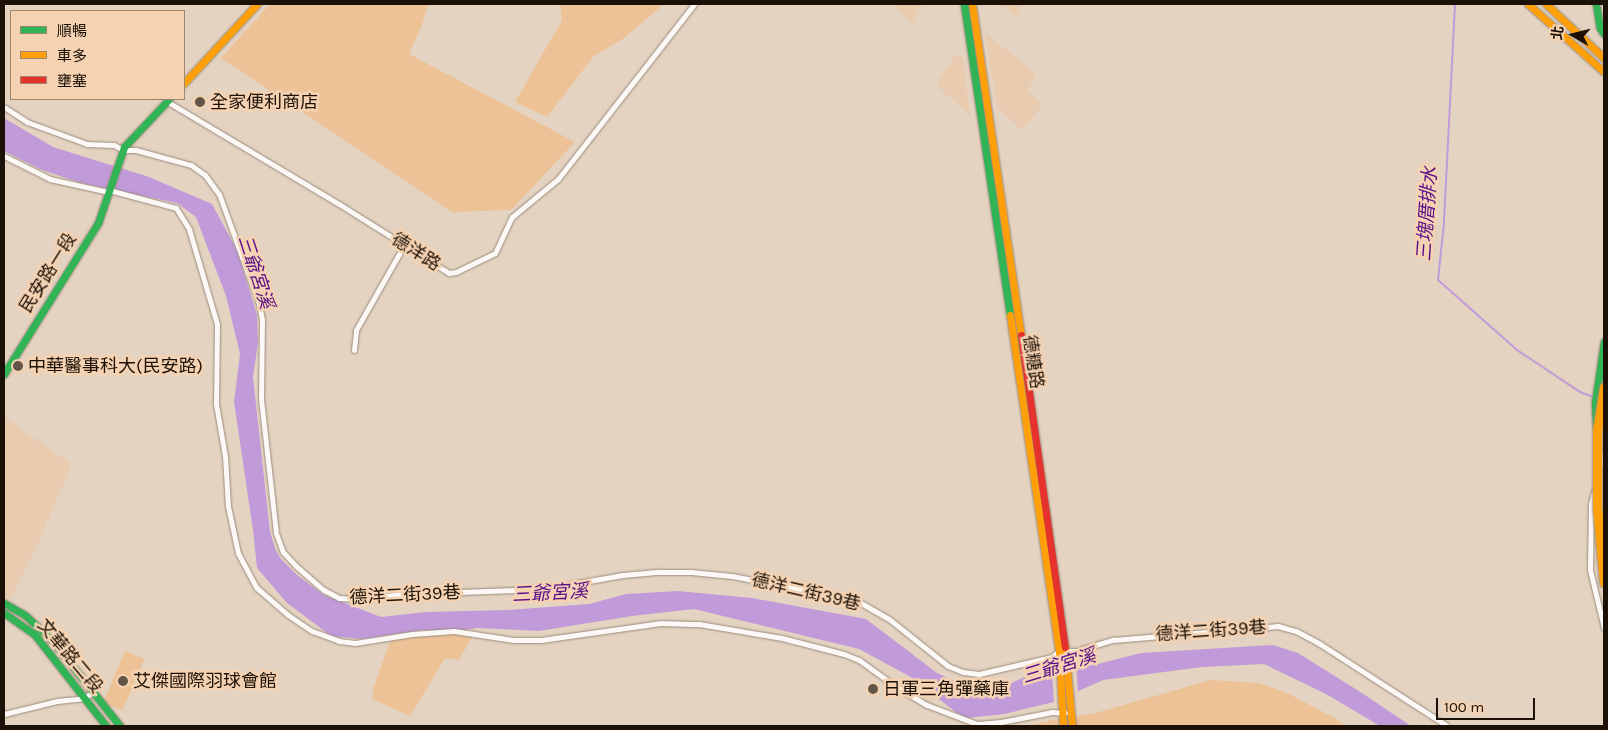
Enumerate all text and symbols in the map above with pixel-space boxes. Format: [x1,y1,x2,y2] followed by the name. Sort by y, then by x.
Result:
[10,10,185,100] legend
[1548,10,1598,60] north arrow
[57,22,87,40] text: 順暢
[1548,25,1567,41] text: 北
[57,47,87,65] text: 車多
[57,72,87,90] text: 壅塞
[210,91,318,113] place label: 全家便利商店
[194,96,206,108] marker: 全家便利商店
[1413,166,1443,262] water label: 三塊厝排水
[15,229,81,317] street label: 民安路一段
[387,229,445,275] street label: 德洋路
[232,232,278,312] water label: 三爺宮溪
[1018,334,1048,390] street label: 德糖路
[28,355,203,377] place label: 中華醫事科大(民安路)
[12,360,24,372] marker: 中華醫事科大(民安路)
[749,569,863,615] street label: 德洋二街39巷
[349,581,461,609] street label: 德洋二街39巷
[511,581,589,607] water label: 三爺宮溪
[33,615,107,697] street label: 文華路二段
[1155,616,1267,646] street label: 德洋二街39巷
[1019,645,1099,689] water label: 三爺宮溪
[133,670,277,692] place label: 艾傑國際羽球會館
[117,675,129,687] marker: 艾傑國際羽球會館
[883,678,1009,700] place label: 日軍三角彈藥庫
[867,683,879,695] marker: 日軍三角彈藥庫
[1438,688,1537,720] scale bar
[1444,698,1484,716] text: 100 m

